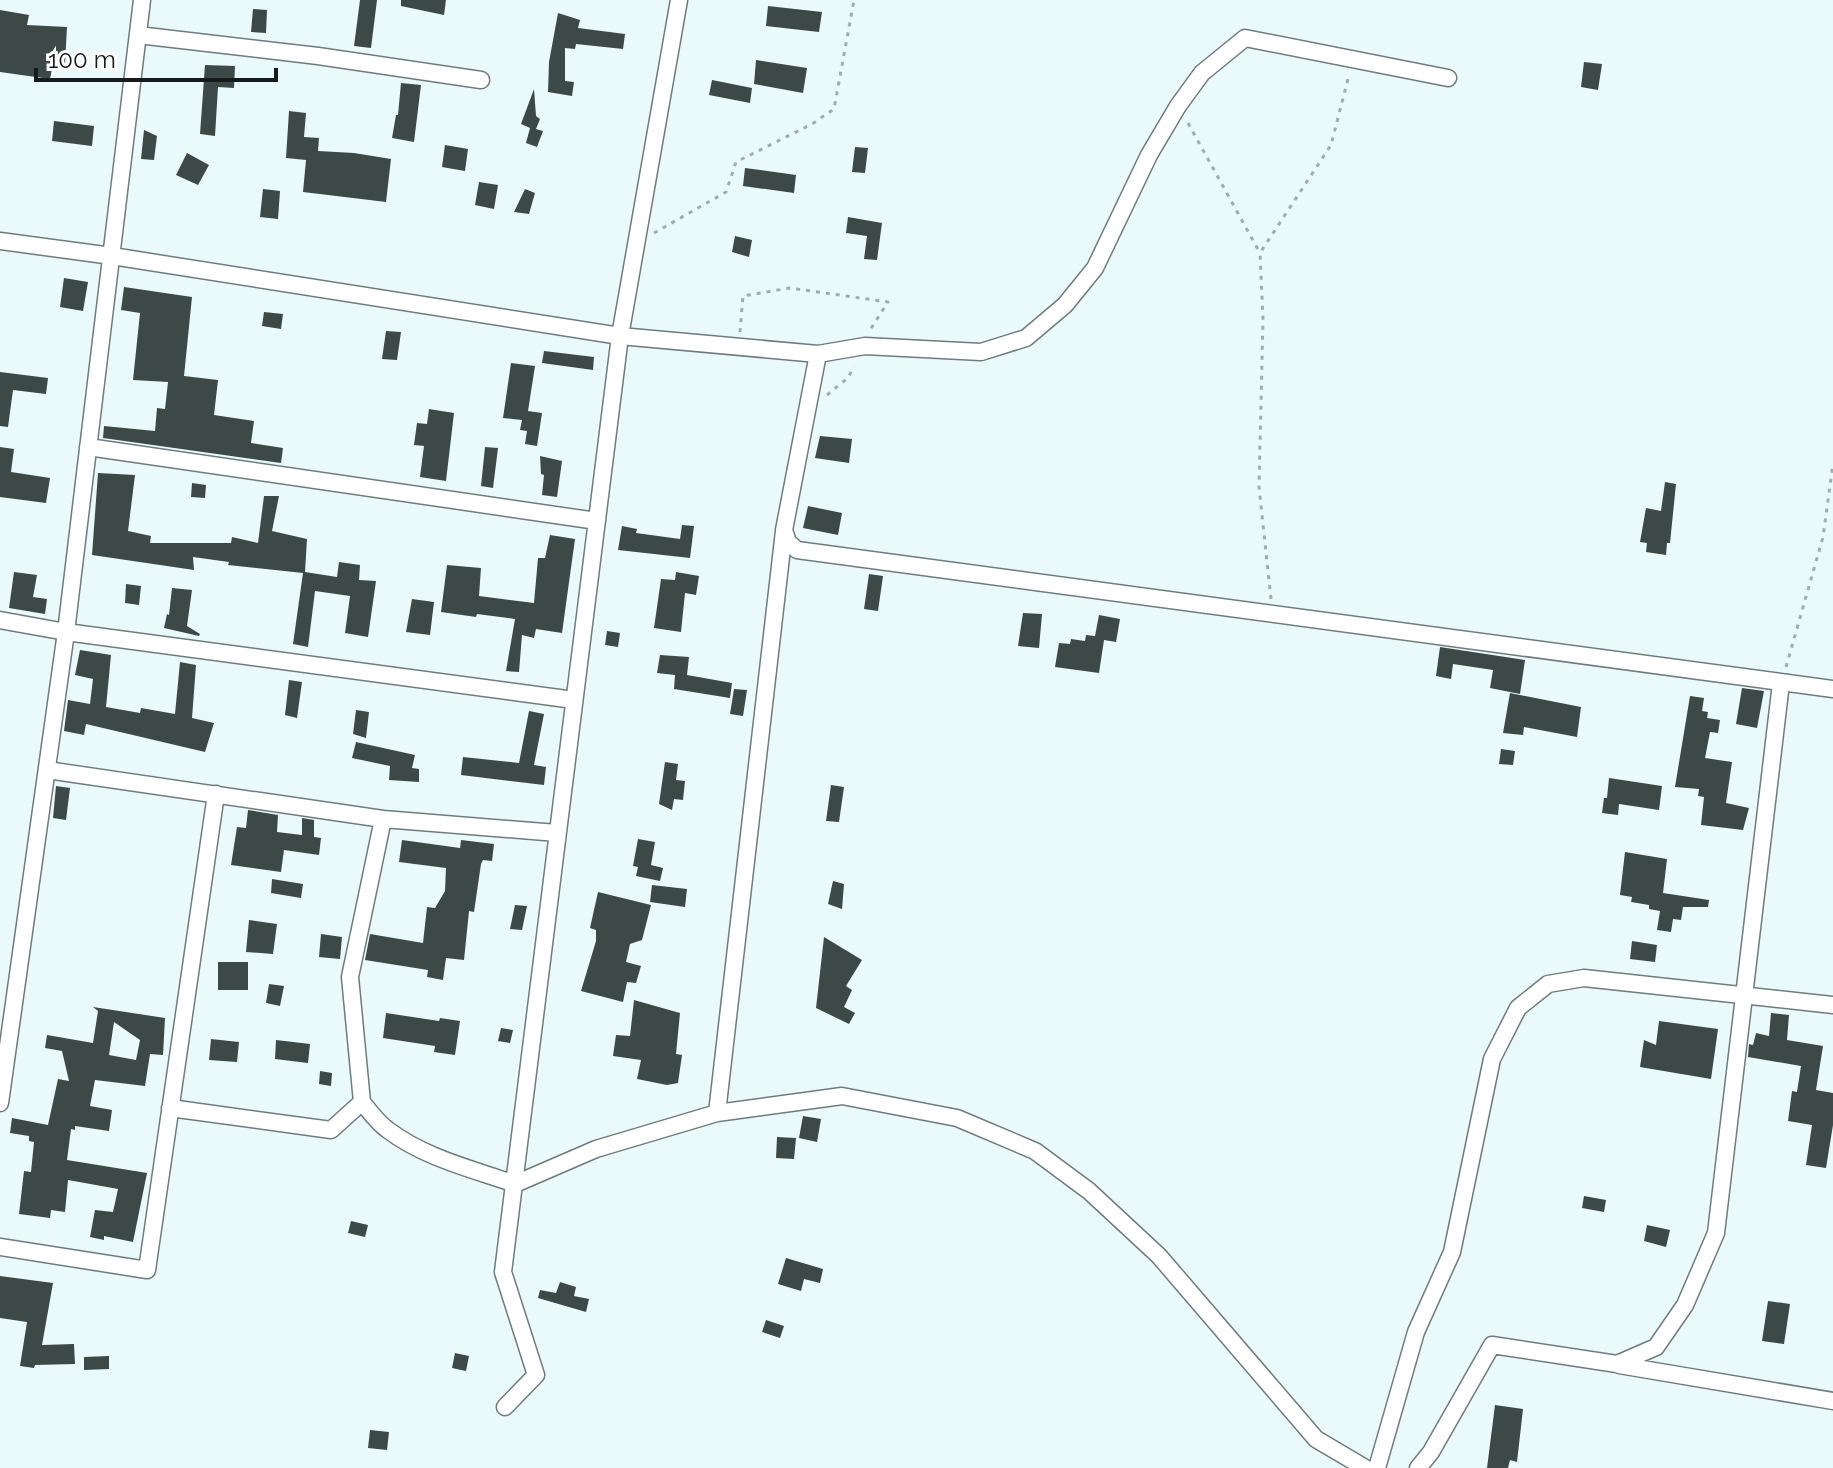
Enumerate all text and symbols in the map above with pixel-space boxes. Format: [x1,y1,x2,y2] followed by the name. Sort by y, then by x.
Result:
[36,32,276,82] scale bar
[48,45,116,74] text: 100 m

